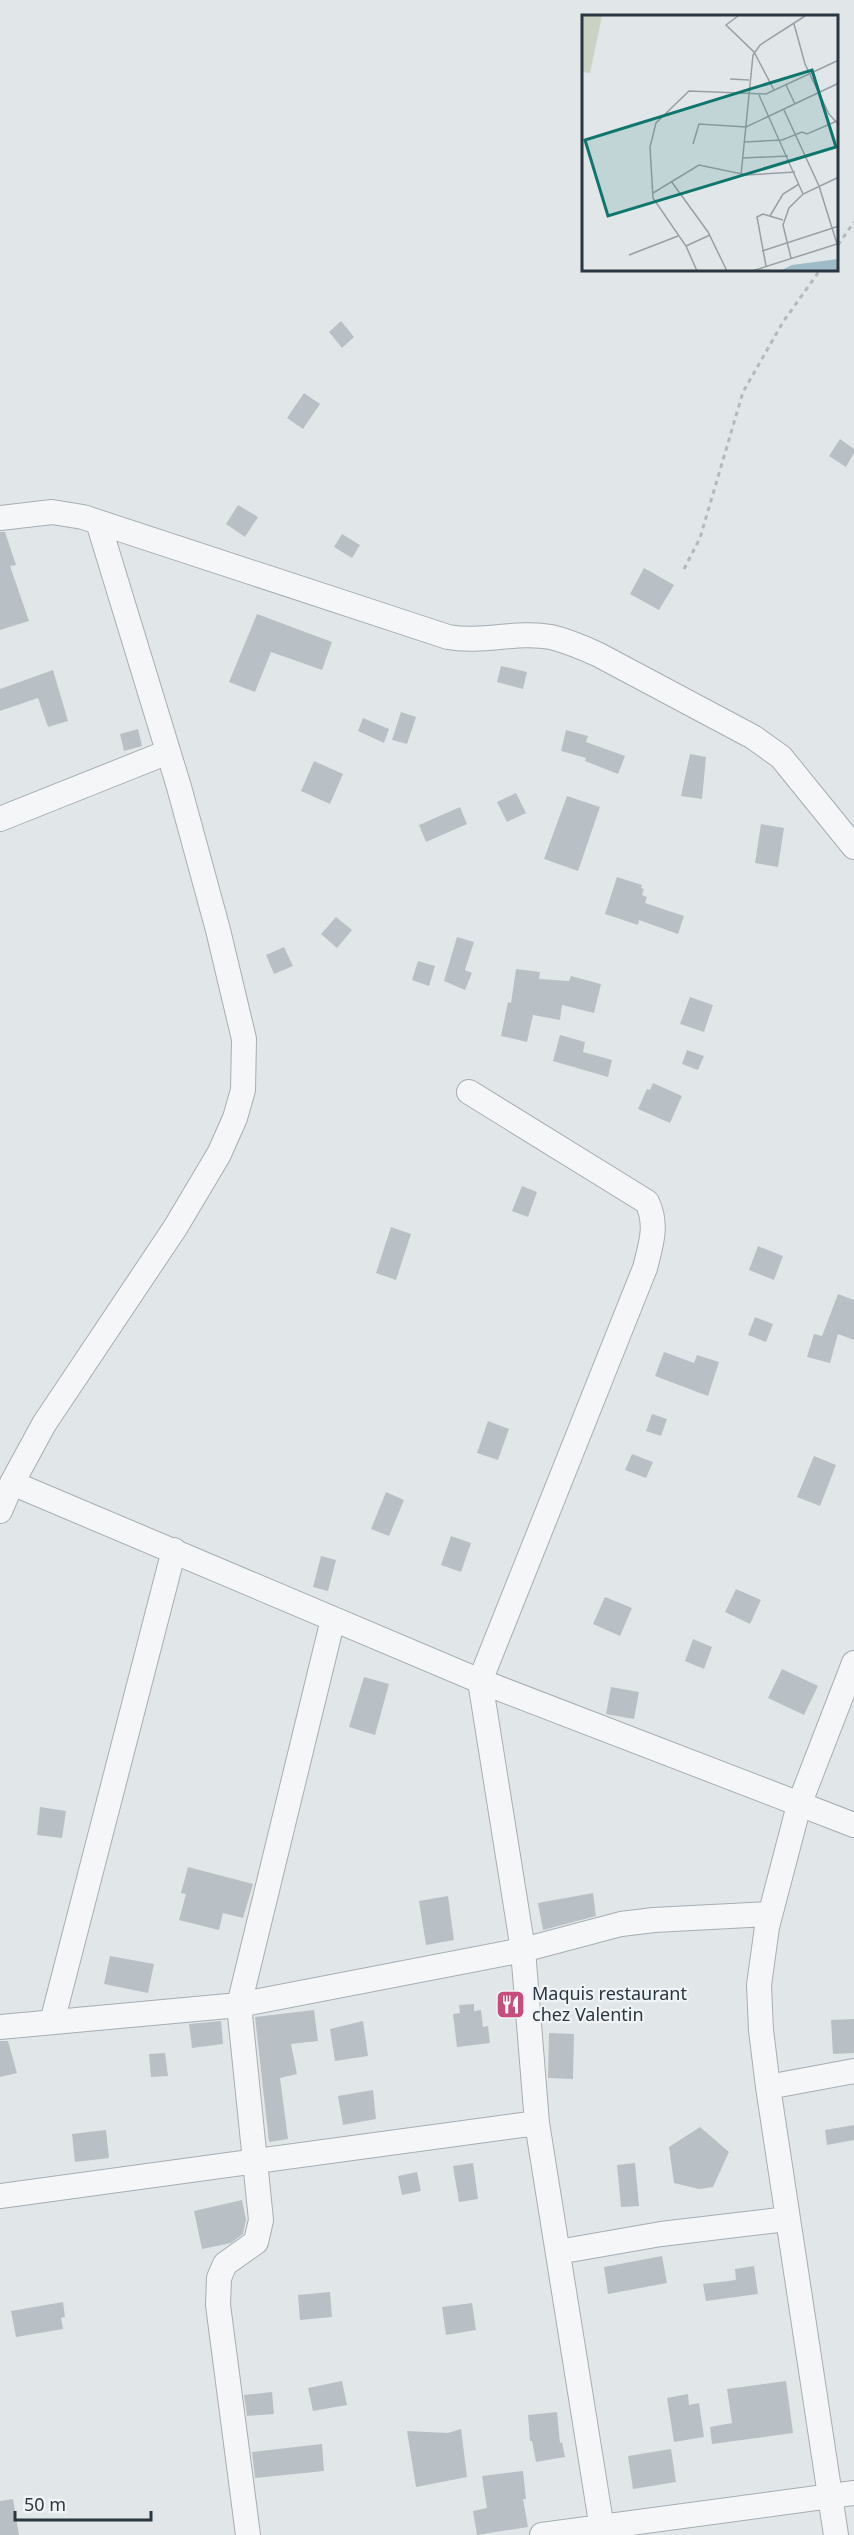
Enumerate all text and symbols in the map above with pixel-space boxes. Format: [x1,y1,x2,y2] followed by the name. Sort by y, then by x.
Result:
[582,15,839,272] inset map
[532,1981,687,2026] place label: Maquis restaurant chez Valentin
[495,1988,527,2020] restaurant icon: Maquis restaurant chez Valentin
[15,2484,152,2522] scale bar
[24,2492,66,2516] text: 50 m

